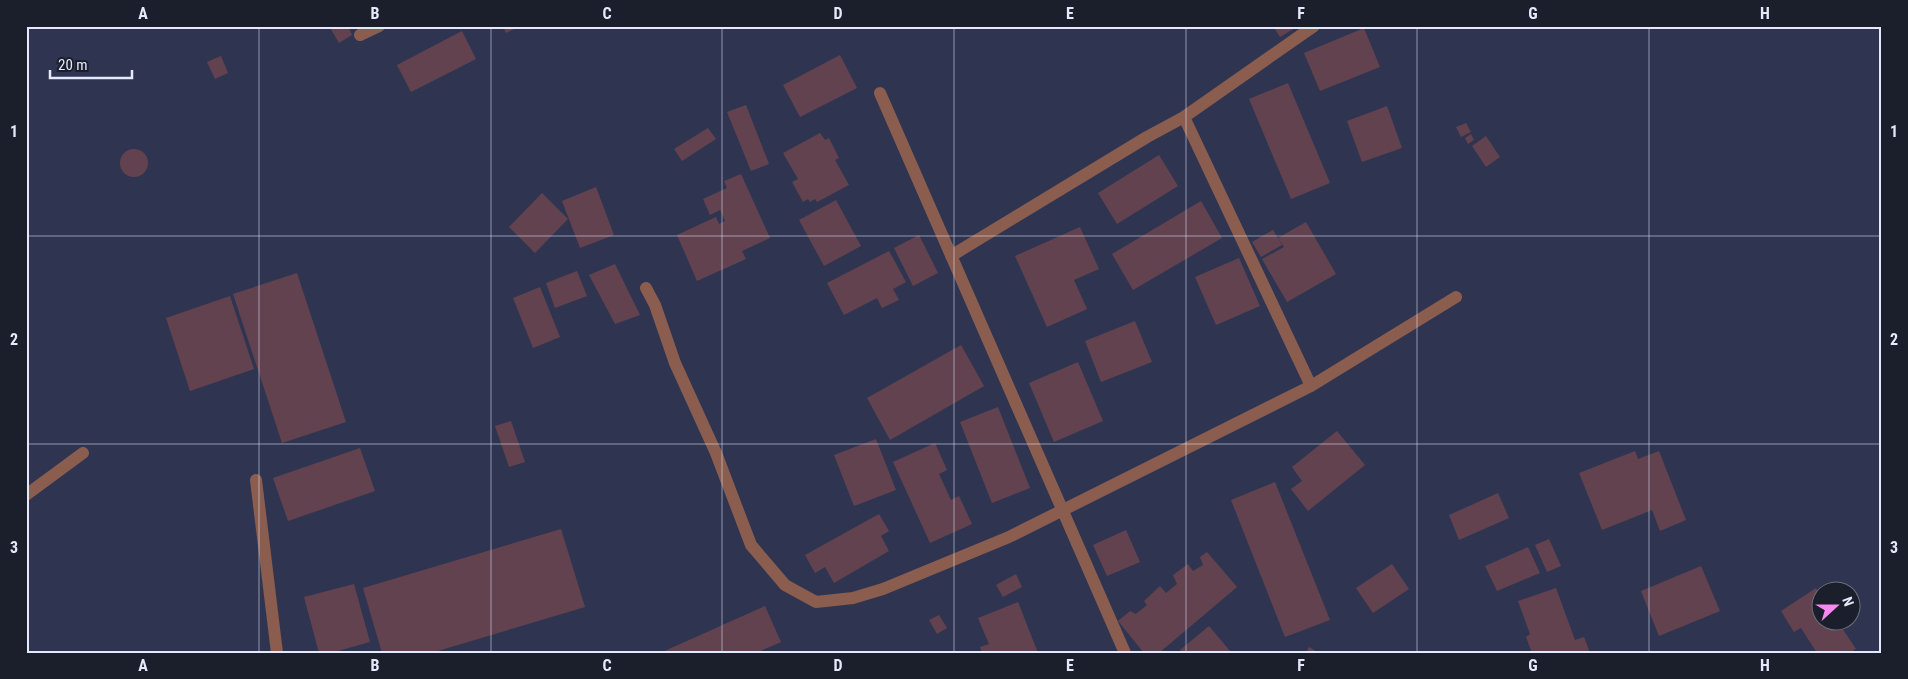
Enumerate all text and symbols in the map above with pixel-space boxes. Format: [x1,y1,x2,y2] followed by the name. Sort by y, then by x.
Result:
[138,4,148,23] text: A
[371,4,380,23] text: B
[602,4,612,23] text: C
[833,4,843,23] text: D
[1066,4,1074,23] text: E
[1297,4,1305,23] text: F
[1528,4,1538,23] text: G
[1760,4,1770,23] text: H
[50,48,132,80] scale bar
[58,56,88,74] text: 20 m
[10,122,18,141] text: 1
[1890,122,1898,141] text: 1
[10,330,18,349] text: 2
[1890,330,1898,349] text: 2
[10,538,18,557] text: 3
[1890,538,1898,557] text: 3
[1810,582,1860,632] north arrow
[1839,594,1857,608] text: N
[138,656,148,675] text: A
[371,656,380,675] text: B
[602,656,612,675] text: C
[833,656,843,675] text: D
[1066,656,1074,675] text: E
[1297,656,1305,675] text: F
[1528,656,1538,675] text: G
[1760,656,1770,675] text: H

